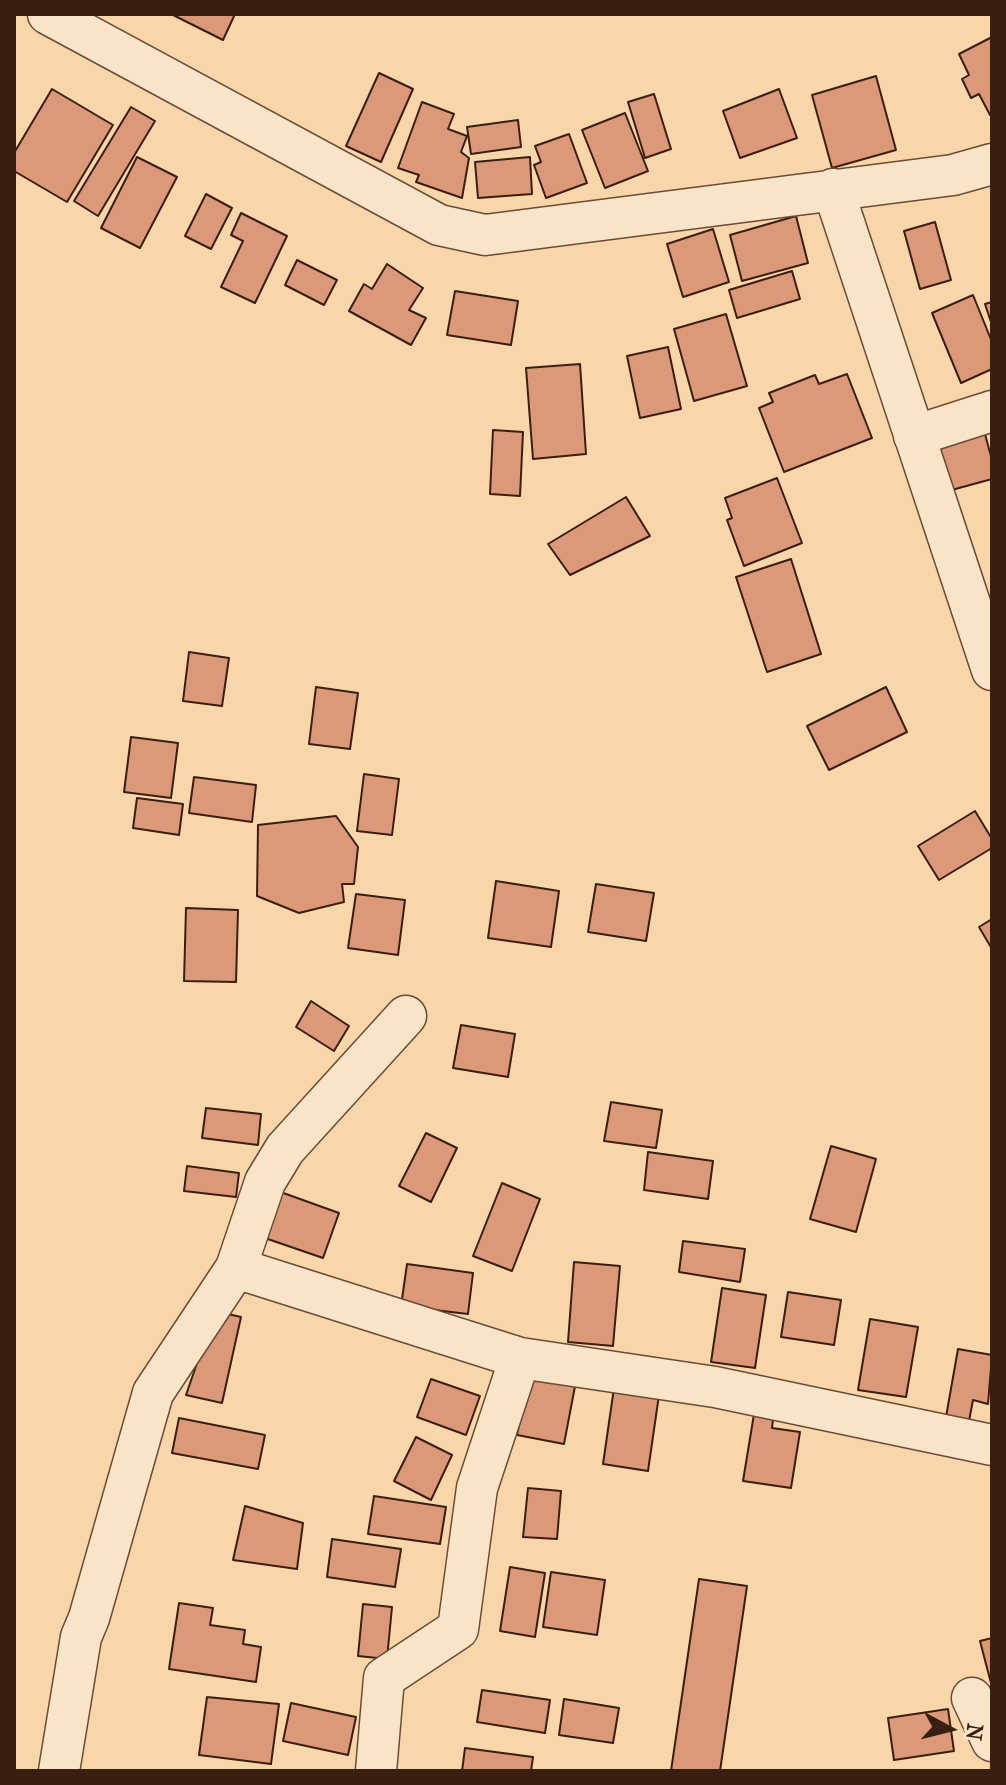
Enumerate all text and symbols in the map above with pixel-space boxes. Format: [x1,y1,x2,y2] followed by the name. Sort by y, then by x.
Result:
[910,1689,990,1769] north arrow
[960,1722,988,1742] text: N

